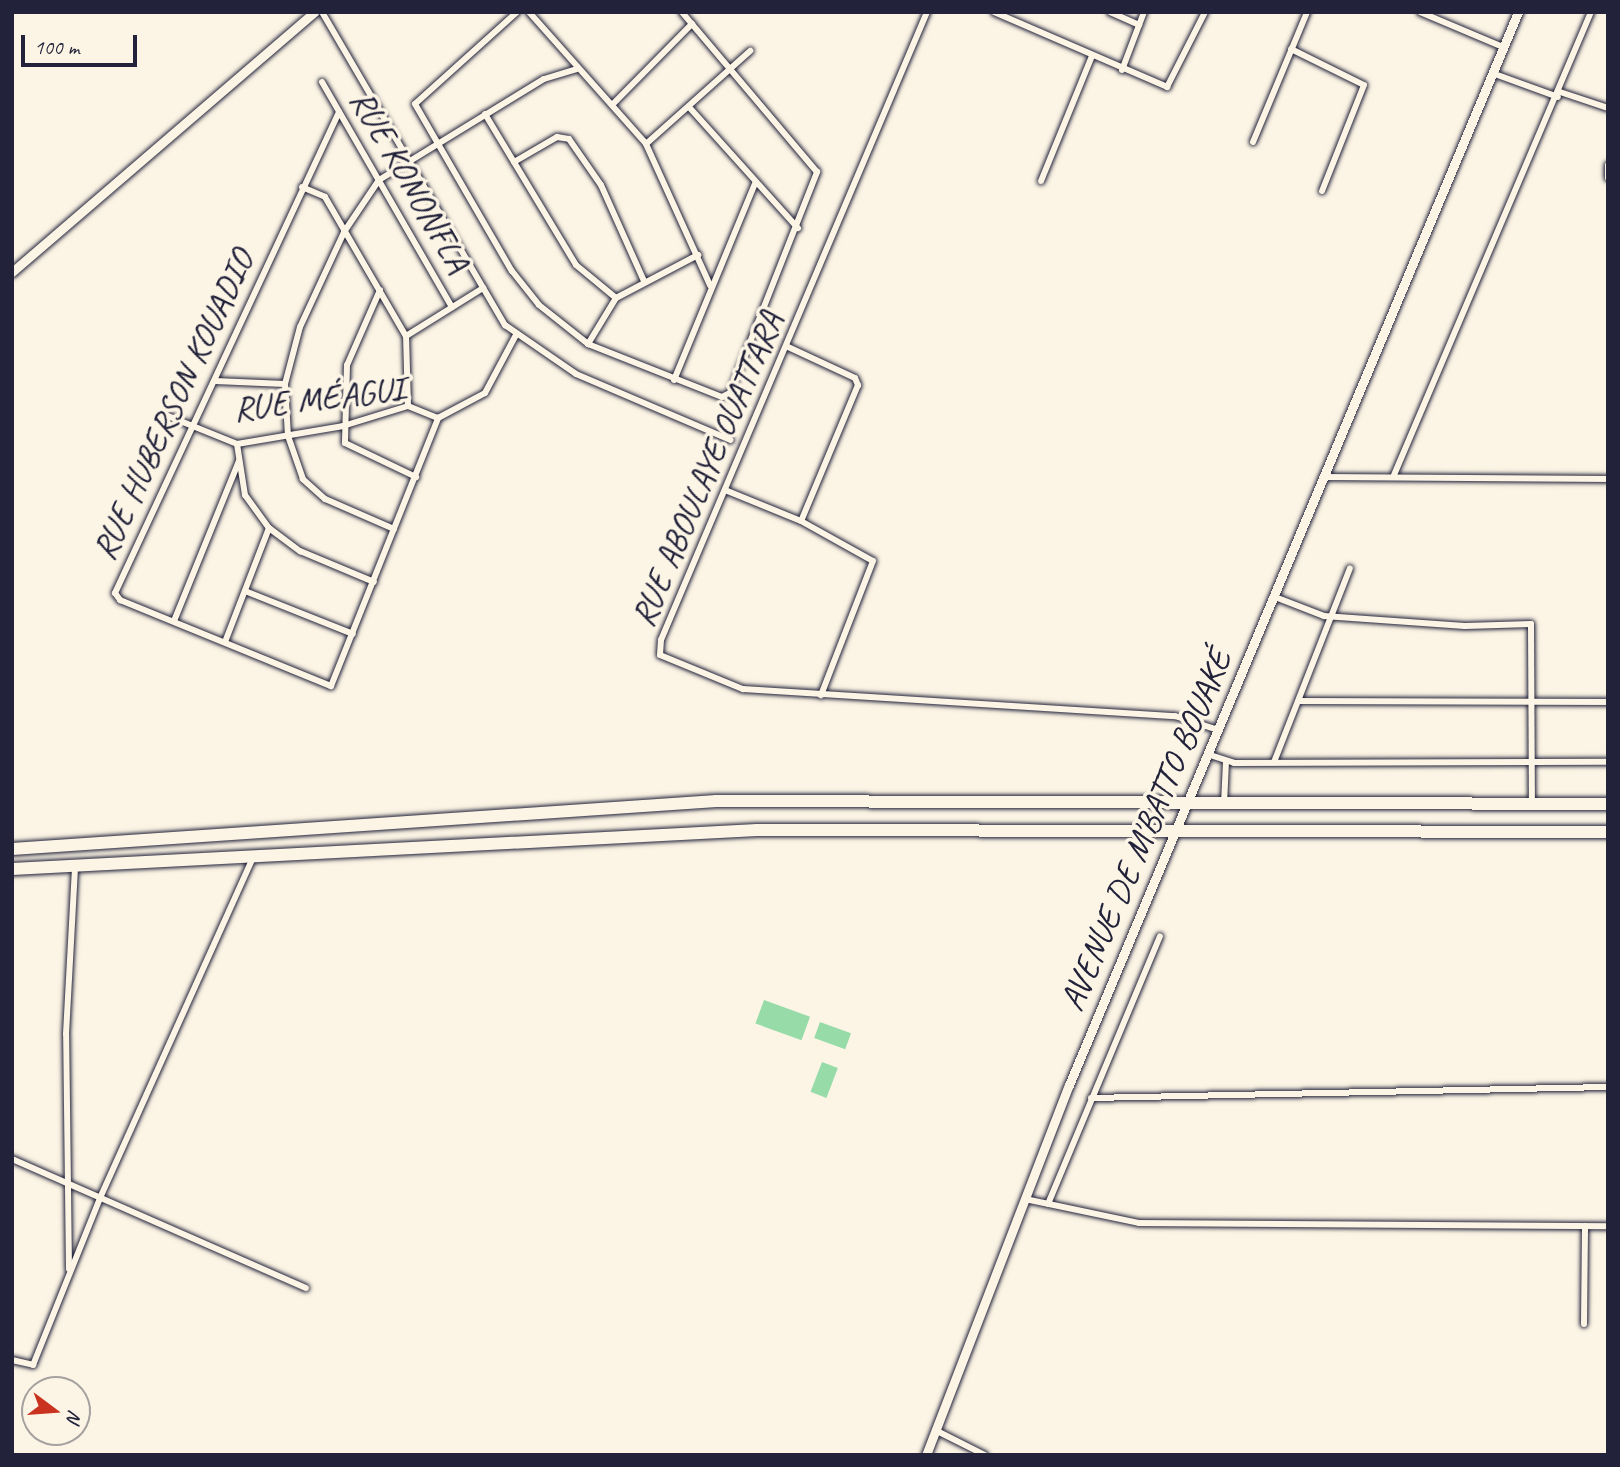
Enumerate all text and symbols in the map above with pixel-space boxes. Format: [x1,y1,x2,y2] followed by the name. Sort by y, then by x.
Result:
[24,21,140,65] scale bar
[34,34,79,60] text: 100 m
[341,83,479,279] street label: RUE KONONFLA
[84,245,262,565] street label: RUE HUBERSON KOUADIO
[621,305,793,633] street label: RUE ABOULAYE OUATTARA
[231,368,407,430] street label: RUE MÉAGUI
[1051,643,1241,1017] street label: AVENUE DE M'BATTO BOUAKÉ
[21,1376,91,1446] north arrow
[61,1407,87,1425] text: N

